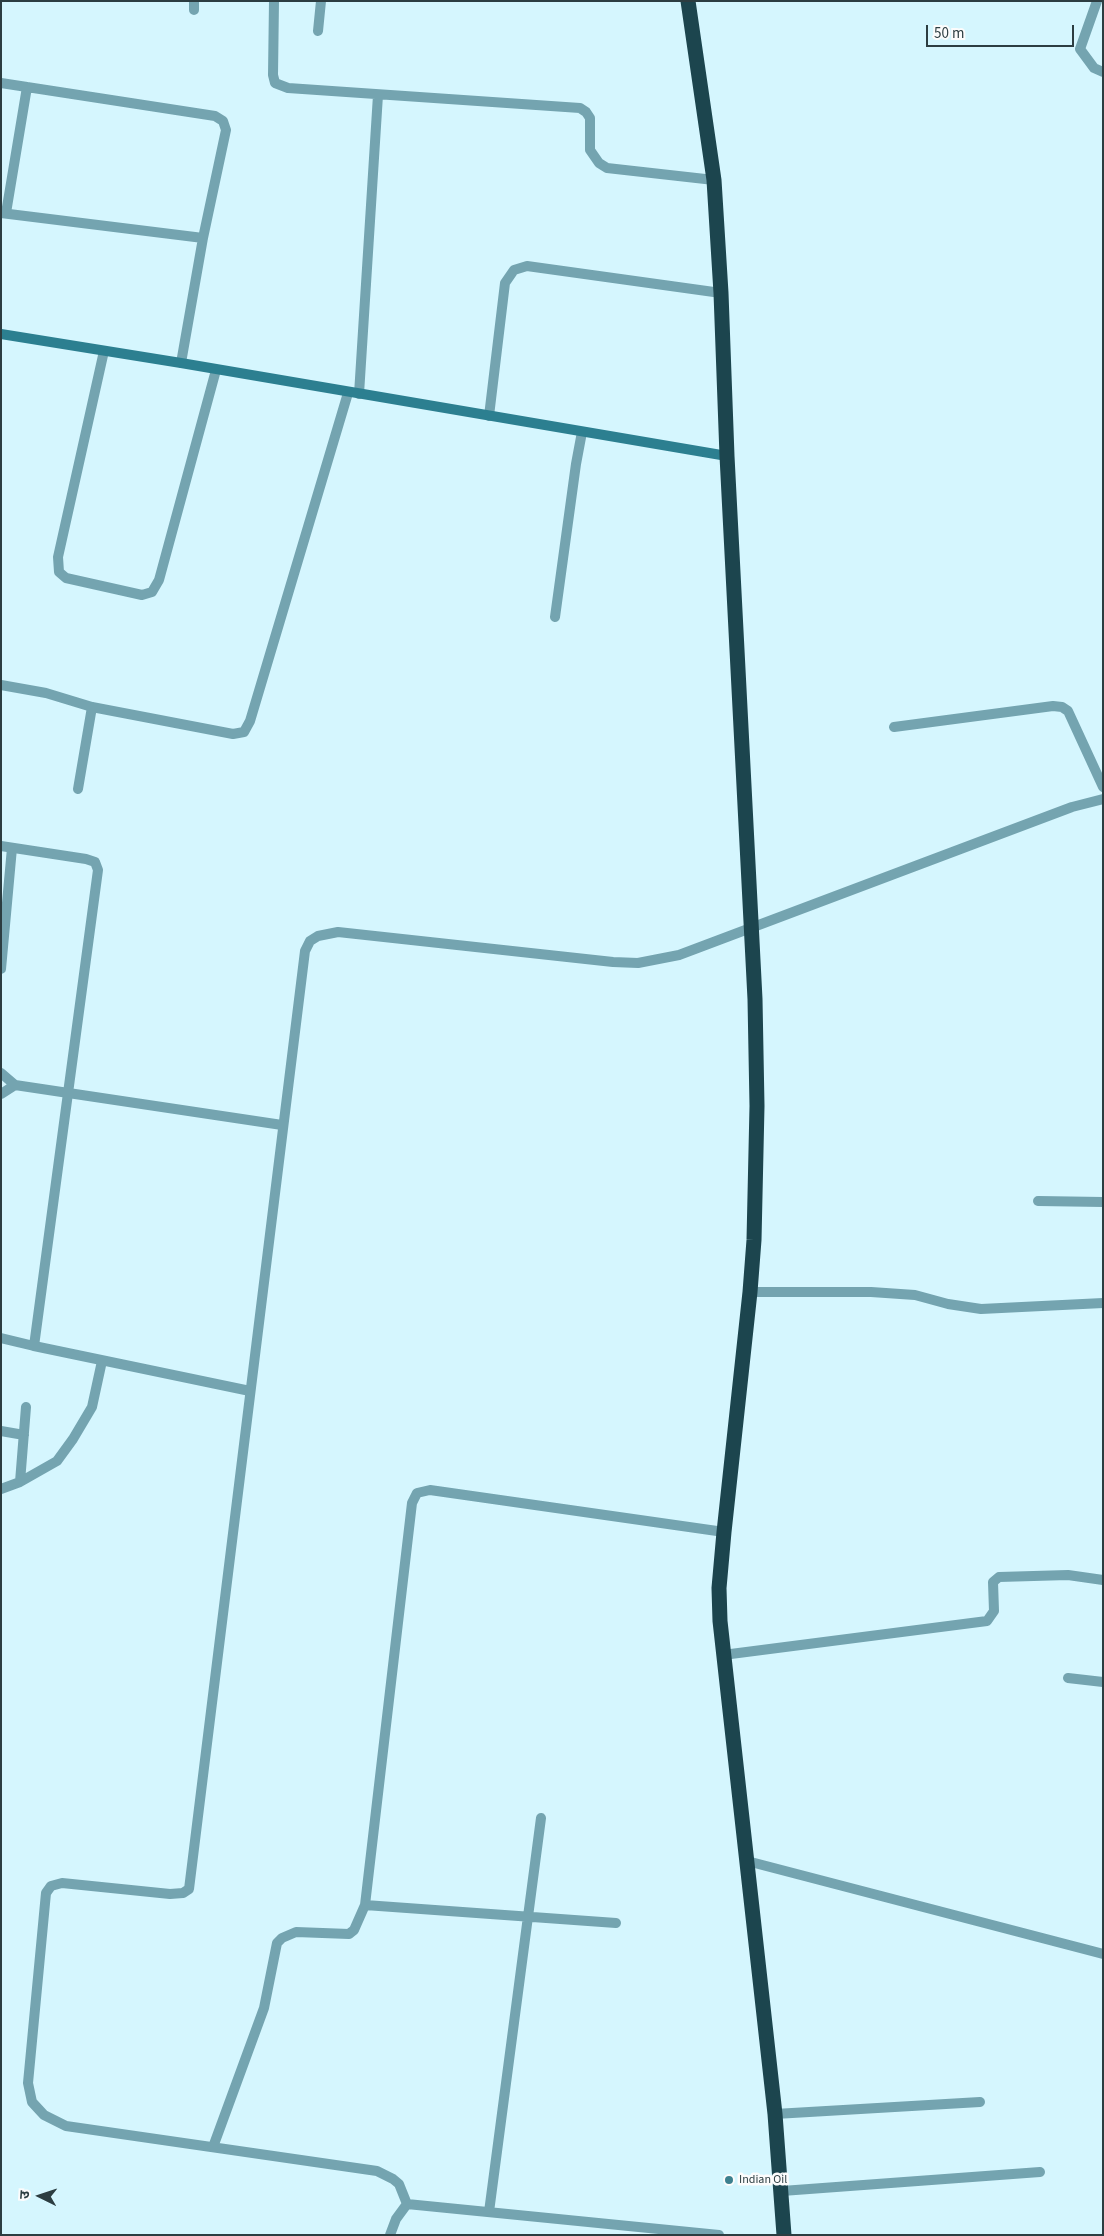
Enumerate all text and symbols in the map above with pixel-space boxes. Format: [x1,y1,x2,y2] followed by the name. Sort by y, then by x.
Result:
[929,15,1076,47] scale bar
[934,23,964,44] text: 50 m
[15,2171,65,2221] north arrow
[739,2173,787,2187] place label: Indian Oil
[723,2174,735,2186] marker: Indian Oil
[15,2190,35,2200] text: उ

